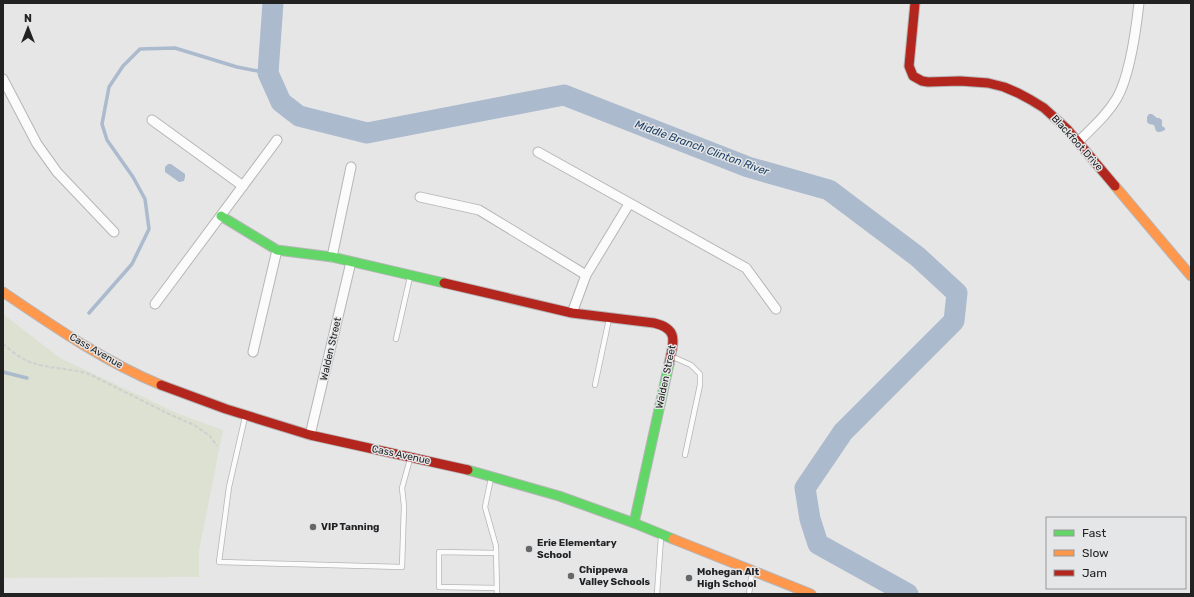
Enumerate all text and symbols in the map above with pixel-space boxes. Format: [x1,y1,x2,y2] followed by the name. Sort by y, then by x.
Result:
[8,8,48,48] north arrow
[24,12,32,25] text: N
[1049,113,1105,174] street label: Blackfoot Drive
[633,118,771,179] water label: Middle Branch Clinton River
[318,316,344,382] street label: Walden Street
[67,331,125,371] street label: Cass Avenue
[653,344,679,410] street label: Walden Street
[371,443,432,467] street label: Cass Avenue
[1046,517,1186,589] legend
[321,521,379,533] place label: VIP Tanning
[308,522,318,532] marker: VIP Tanning
[1082,526,1106,540] text: Fast
[537,537,617,561] place label: Erie Elementary School
[524,544,534,554] marker: Erie Elementary School
[1082,546,1109,560] text: Slow
[579,564,651,588] place label: Chippewa Valley Schools
[697,566,759,590] place label: Mohegan Alt High School
[1082,566,1107,580] text: Jam
[566,571,576,581] marker: Chippewa Valley Schools
[684,573,694,583] marker: Mohegan Alt High School

